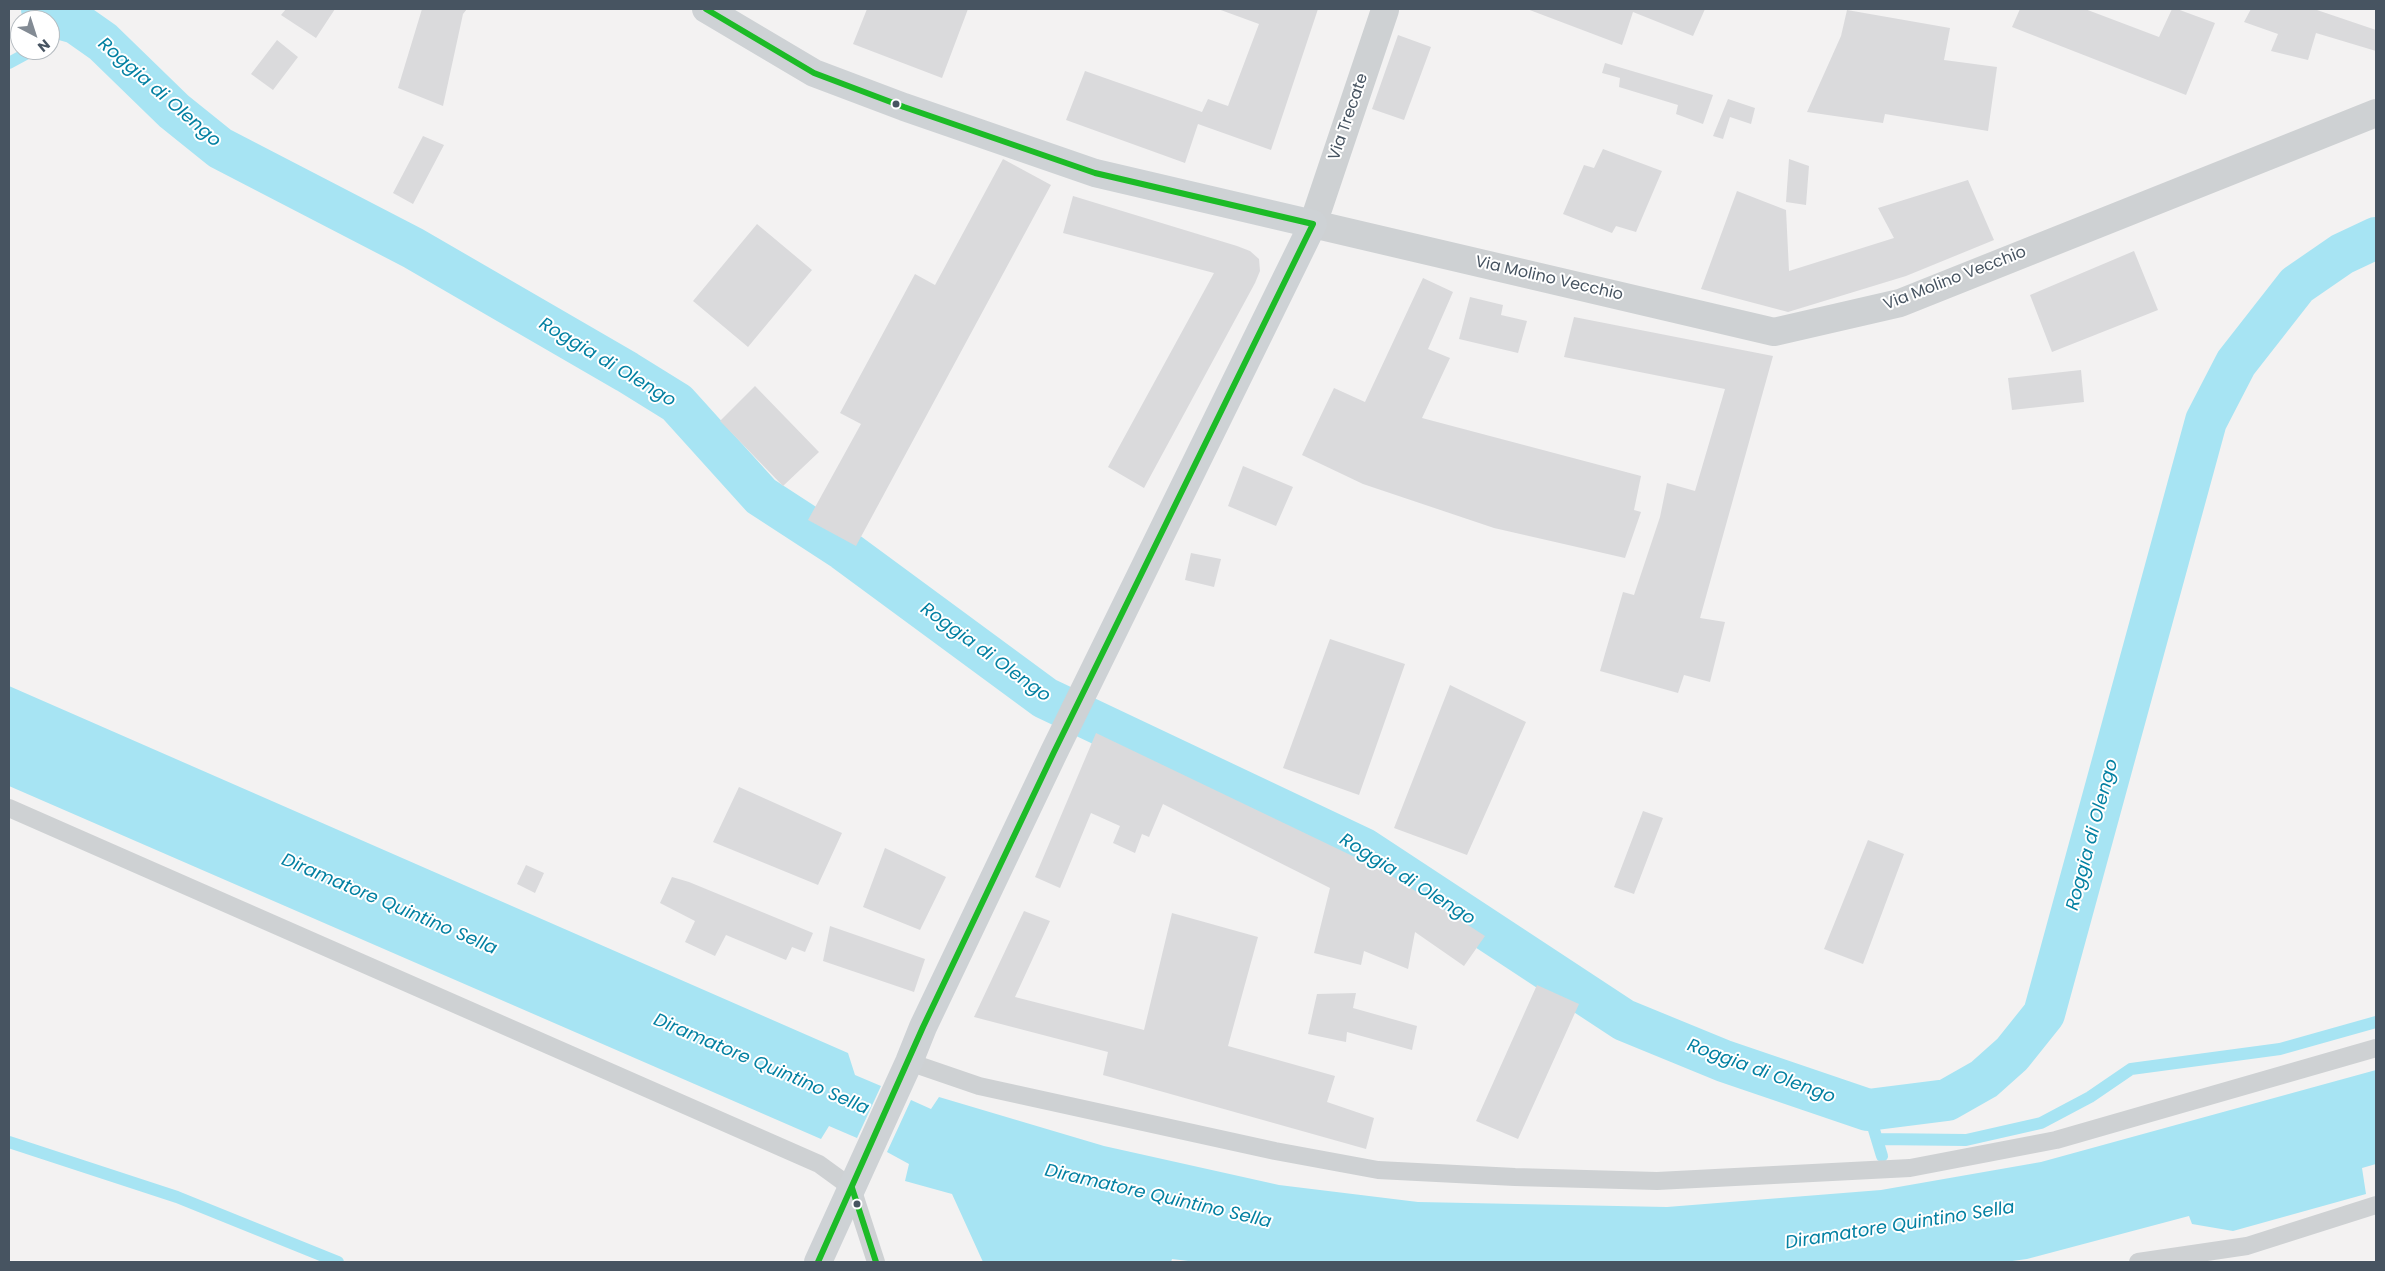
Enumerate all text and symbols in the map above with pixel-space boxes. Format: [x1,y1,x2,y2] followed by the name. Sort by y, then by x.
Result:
[10,10,60,60] north arrow
[93,34,225,152] water label: Roggia di Olengo
[34,35,54,57] text: N
[1325,71,1373,163] street label: Via Trecate
[891,99,901,109] unlabelled marker
[1881,243,2029,315] street label: Via Molino Vecchio
[1473,253,1625,305] street label: Via Molino Vecchio
[535,314,679,412] water label: Roggia di Olengo
[916,599,1054,707] water label: Roggia di Olengo
[2062,757,2124,913] water label: Roggia di Olengo
[1335,830,1479,930] water label: Roggia di Olengo
[278,850,500,960] water label: Diramatore Quintino Sella
[650,1010,872,1120] water label: Diramatore Quintino Sella
[1684,1035,1838,1109] water label: Roggia di Olengo
[1043,1160,1273,1234] water label: Diramatore Quintino Sella
[1784,1197,2016,1255] water label: Diramatore Quintino Sella
[852,1199,862,1209] unlabelled marker

